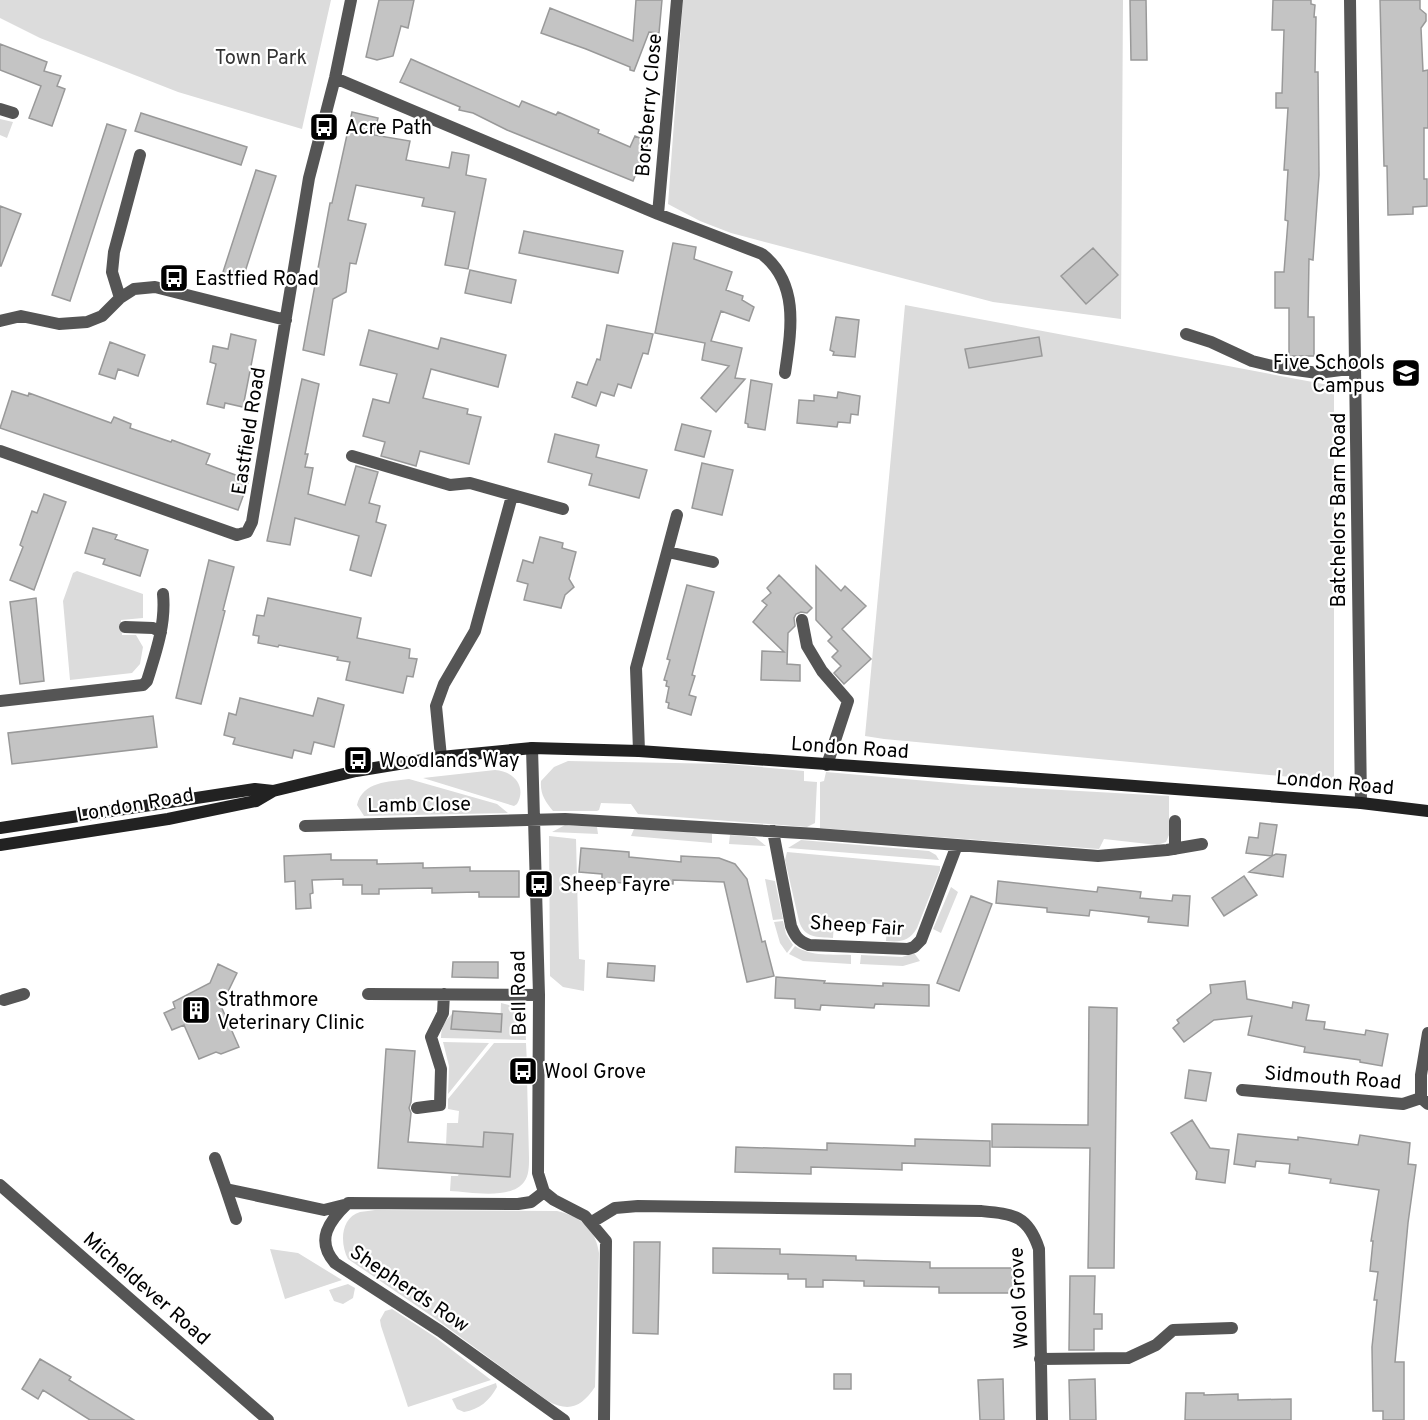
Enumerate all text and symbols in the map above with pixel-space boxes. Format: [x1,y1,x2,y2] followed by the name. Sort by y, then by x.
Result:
[631,32,669,178] street label: Borsberry Close
[215,46,307,72] park label: Town Park
[308,111,340,143] bus stop icon: Acre Path
[345,116,432,142] place label: Acre Path
[158,262,190,294] bus stop icon: Eastfied Road
[195,267,319,293] place label: Eastfied Road
[1273,351,1385,400] place label: Five Schools Campus
[1390,357,1422,389] school or university icon: Five Schools Campus
[227,366,273,497] street label: Eastfield Road
[1327,412,1353,608] street label: Batchelors Barn Road
[790,732,910,766] street label: London Road
[342,744,374,776] bus stop icon: Woodlands Way
[379,749,519,775] place label: Woodlands Way
[1275,766,1395,802] street label: London Road
[75,783,196,829] street label: London Road
[367,792,471,820] street label: Lamb Close
[523,868,555,900] bus stop icon: Sheep Fayre
[560,873,671,899] place label: Sheep Fayre
[809,911,905,943] street label: Sheep Fair
[506,950,534,1036] street label: Bell Road
[217,988,365,1037] place label: Strathmore Veterinary Clinic
[180,994,212,1026] building icon: Strathmore Veterinary Clinic
[507,1055,539,1087] bus stop icon: Wool Grove
[544,1060,646,1086] place label: Wool Grove
[1263,1061,1402,1097] street label: Sidmouth Road
[77,1227,215,1352] street label: Micheldever Road
[344,1240,474,1339] street label: Shepherds Row
[1004,1246,1036,1349] street label: Wool Grove

